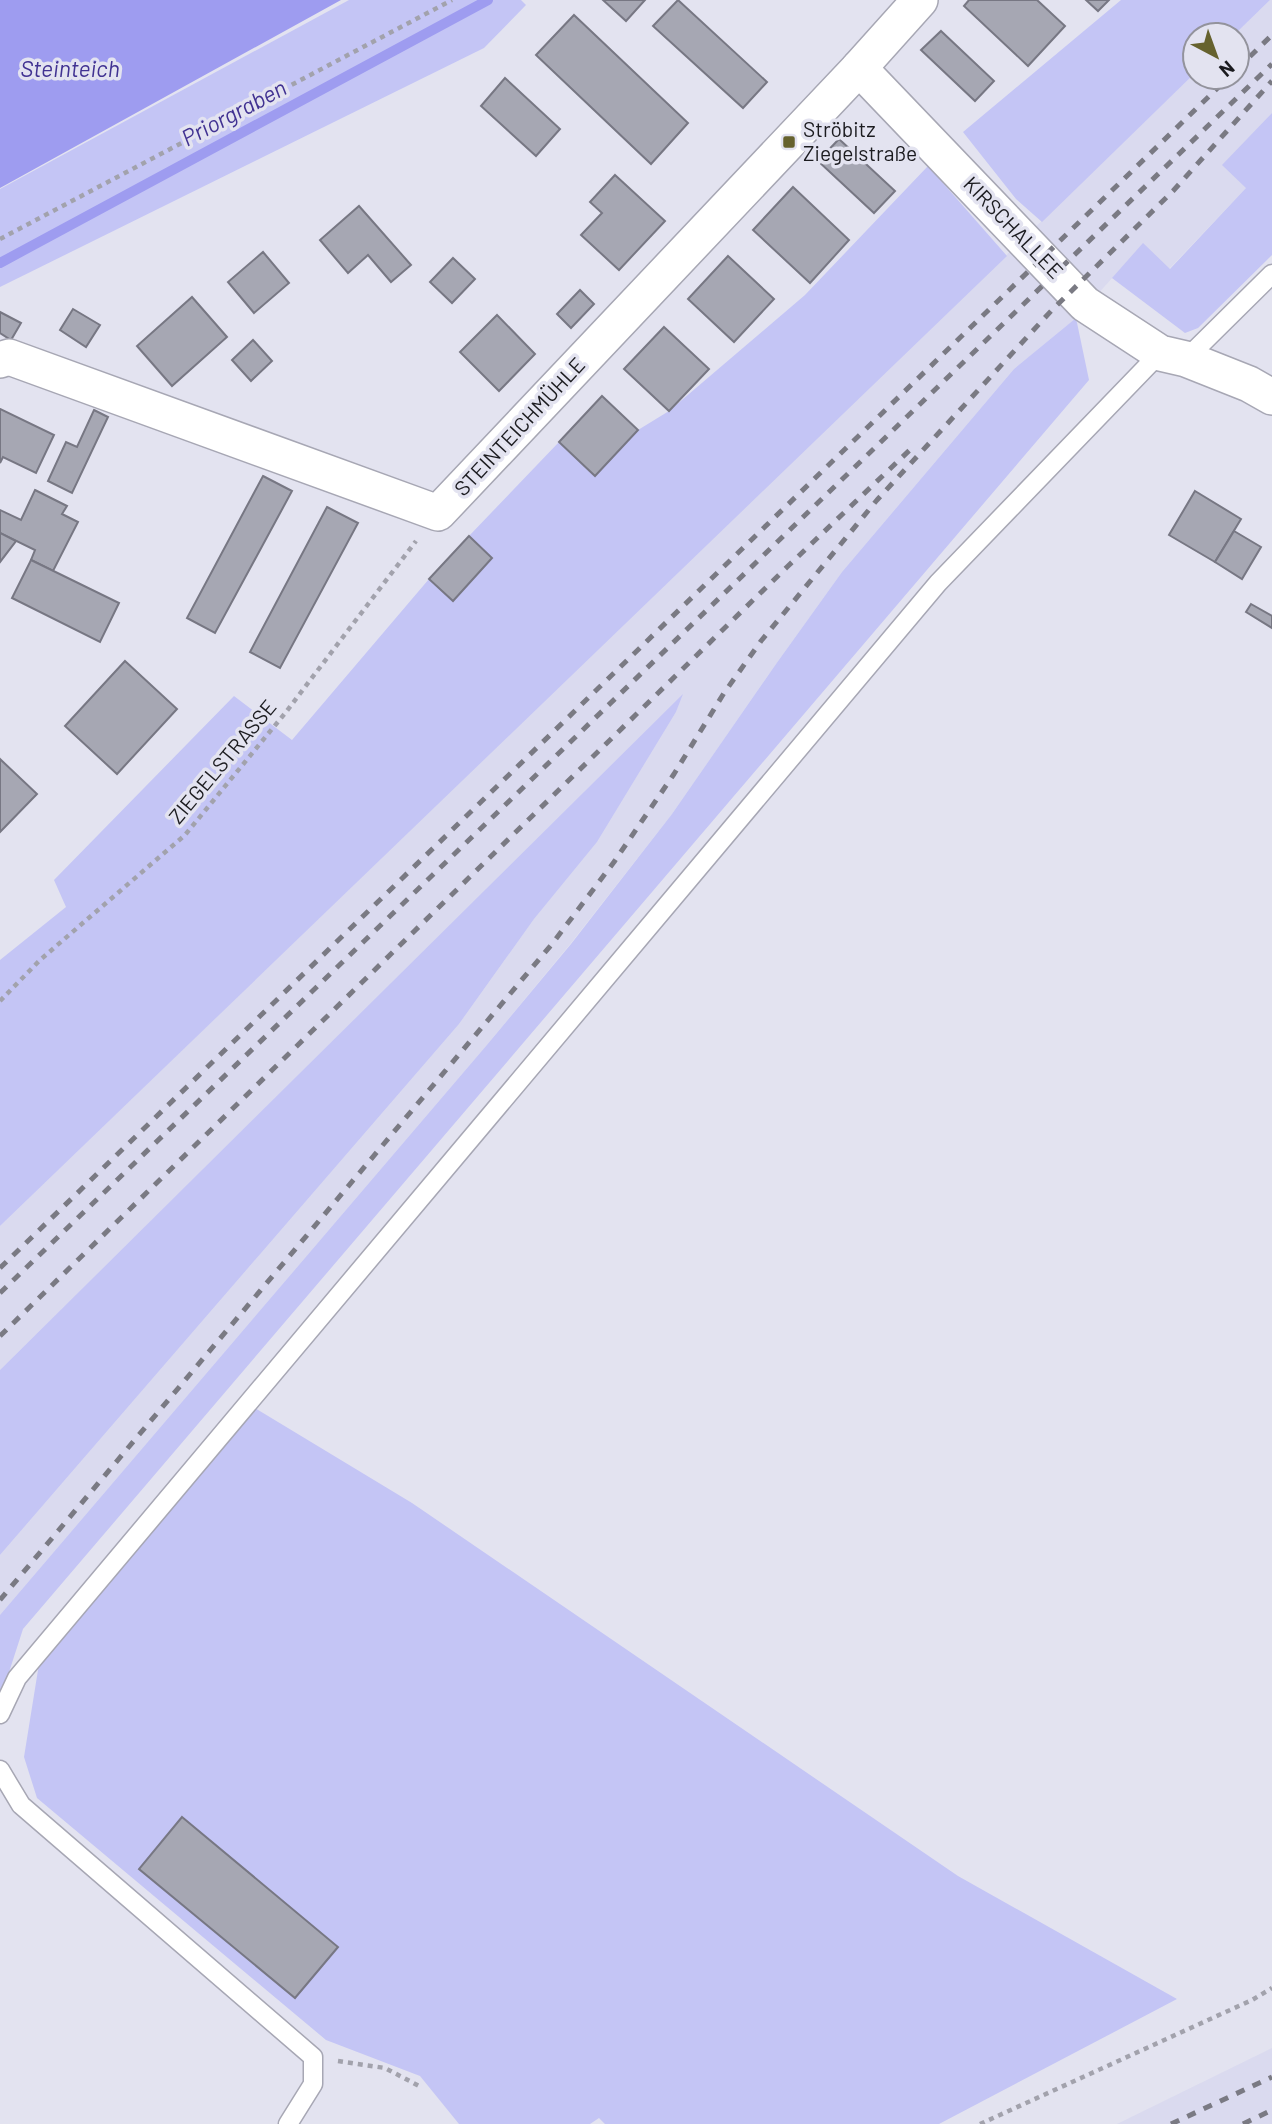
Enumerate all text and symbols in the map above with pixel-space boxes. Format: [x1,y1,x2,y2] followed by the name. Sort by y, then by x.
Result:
[1181,21,1251,91] north arrow
[20,54,120,82] water label: Steinteich
[1215,56,1240,82] text: N
[176,73,291,151] water label: Priorgraben
[803,116,917,165] place label: Ströbitz Ziegelstraße
[781,134,797,150] marker: Ströbitz Ziegelstraße
[959,171,1069,283] street label: KIRSCHALLEE
[448,352,589,500] street label: STEINTEICHMÜHLE
[163,694,281,828] street label: ZIEGELSTRASSE

